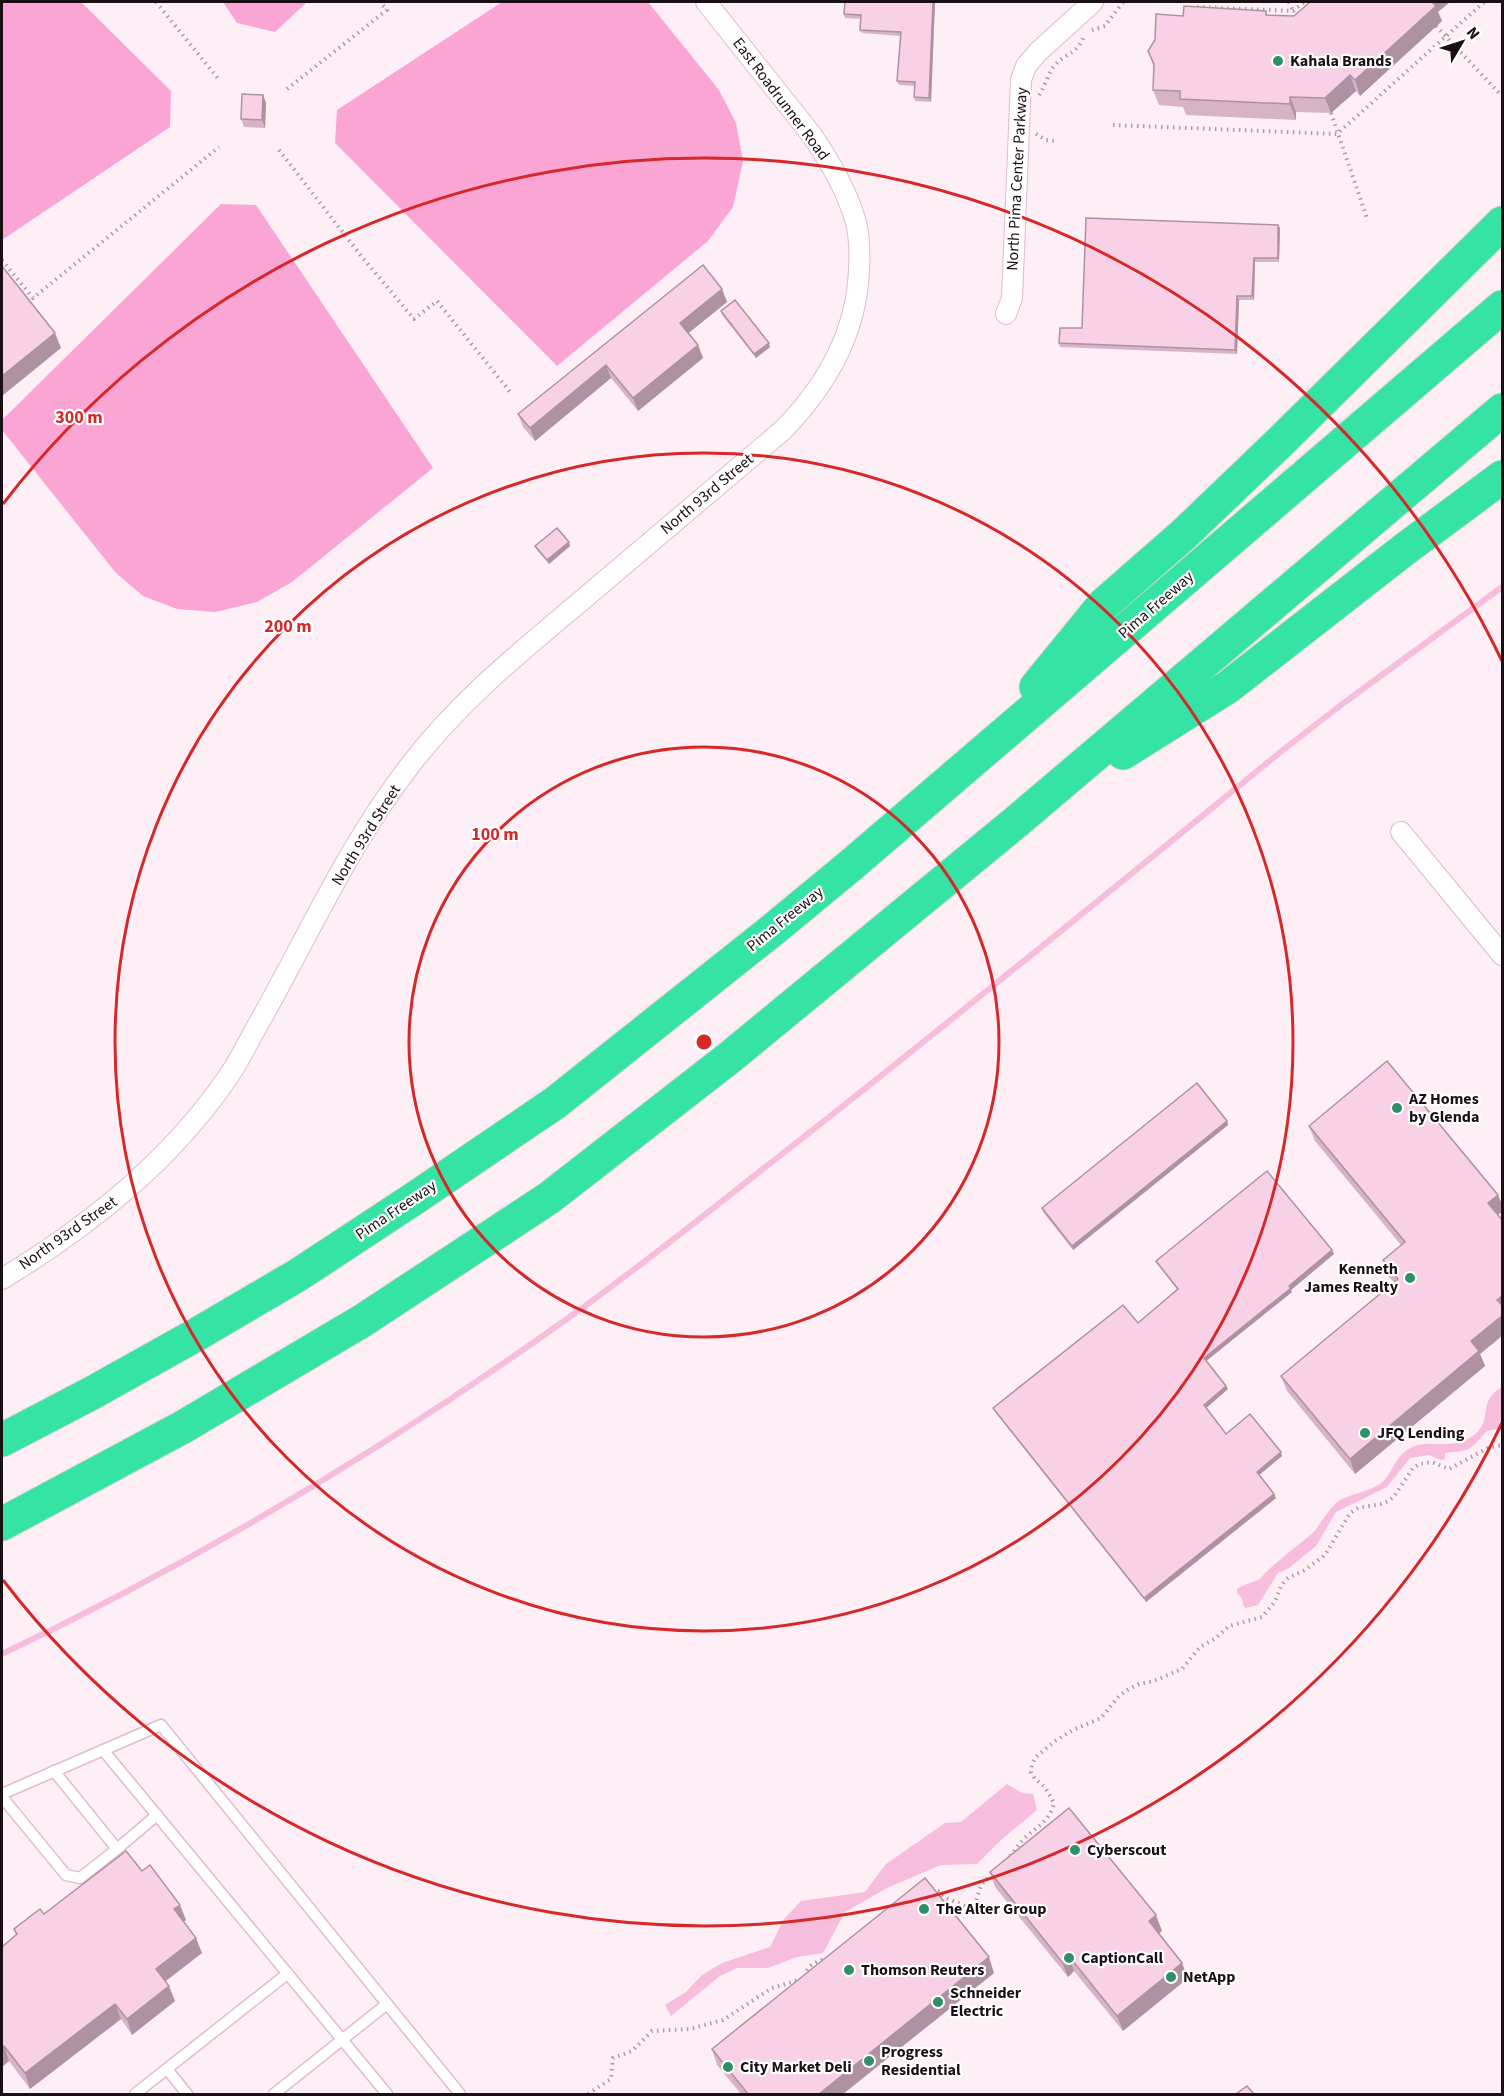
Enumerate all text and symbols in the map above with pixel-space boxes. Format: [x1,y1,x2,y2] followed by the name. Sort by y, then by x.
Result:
[1432,12,1492,72] north arrow
[1461,22,1485,44] text: N
[727,33,835,165] street label: East Roadrunner Road
[1290,50,1391,72] place label: Kahala Brands
[1271,54,1285,68] marker: Kahala Brands
[1001,86,1033,271] street label: North Pima Center Parkway
[55,405,103,430] text: 300 m
[656,448,759,540] street label: North 93rd Street
[1114,566,1199,644] street label: Pima Freeway
[264,614,312,639] text: 200 m
[326,780,406,890] street label: North 93rd Street
[471,822,519,847] text: 100 m
[742,881,829,957] street label: Pima Freeway
[694,1032,714,1052] centre of rings
[1408,1088,1479,1128] place label: AZ Homes by Glenda
[1390,1101,1404,1115] marker: AZ Homes by Glenda
[351,1174,441,1245] street label: Pima Freeway
[14,1191,122,1275] street label: North 93rd Street
[1304,1258,1399,1298] place label: Kenneth James Realty
[1403,1271,1417,1285] marker: Kenneth James Realty
[1377,1422,1465,1444] place label: JFQ Lending
[1358,1426,1372,1440] marker: JFQ Lending
[1087,1839,1166,1861] place label: Cyberscout
[1068,1843,1082,1857] marker: Cyberscout
[936,1898,1047,1920] place label: The Alter Group
[917,1902,931,1916] marker: The Alter Group
[1081,1947,1163,1969] place label: CaptionCall
[1062,1951,1076,1965] marker: CaptionCall
[861,1959,984,1981] place label: Thomson Reuters
[842,1963,856,1977] marker: Thomson Reuters
[1183,1966,1235,1988] place label: NetApp
[1164,1970,1178,1984] marker: NetApp
[950,1982,1022,2022] place label: Schneider Electric
[931,1995,945,2009] marker: Schneider Electric
[881,2041,961,2081] place label: Progress Residential
[862,2054,876,2068] marker: Progress Residential
[740,2056,852,2078] place label: City Market Deli
[721,2060,735,2074] marker: City Market Deli

